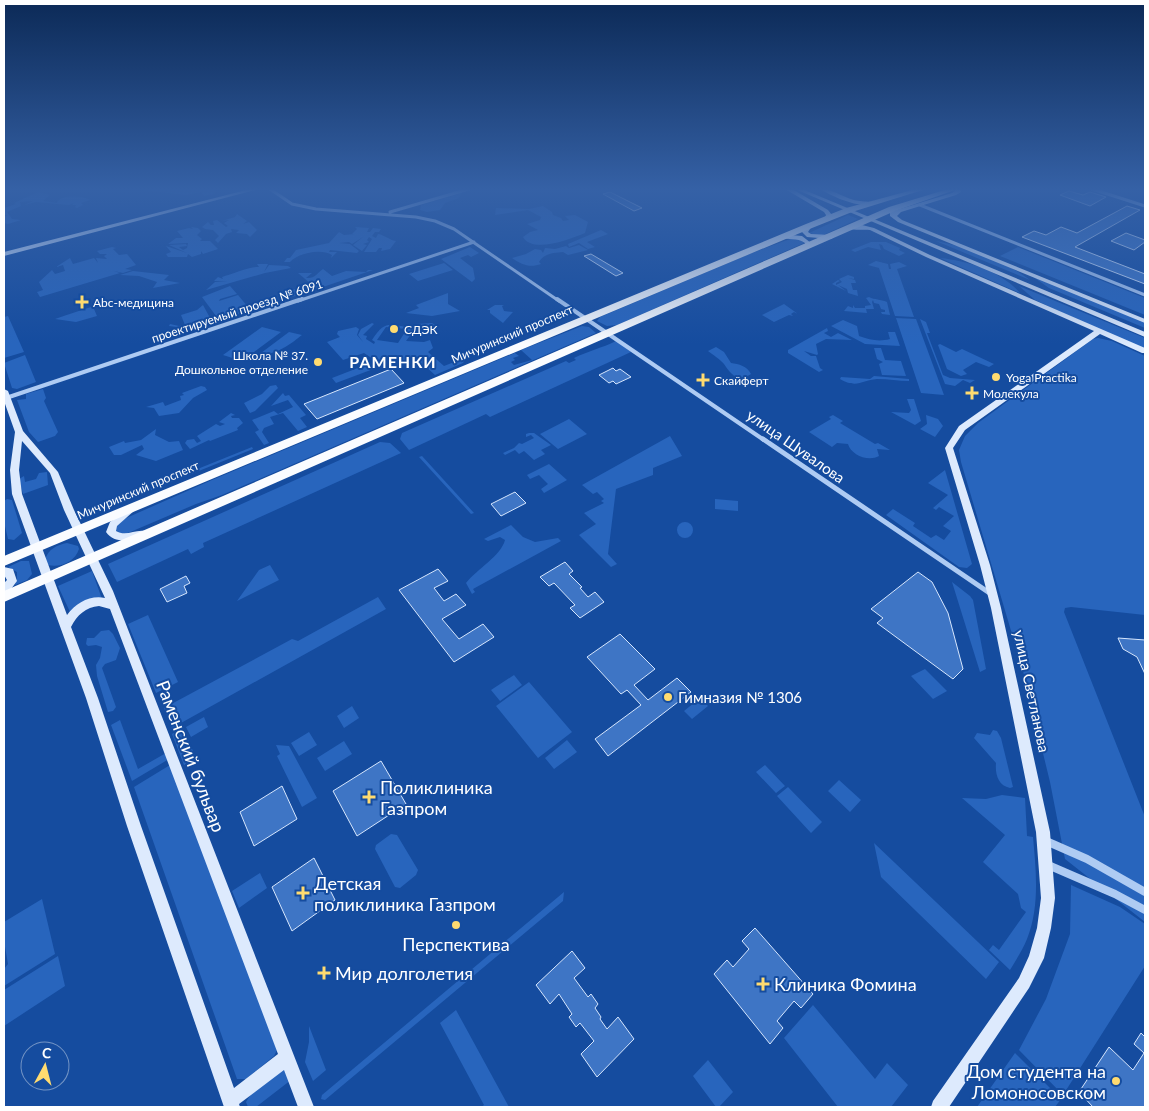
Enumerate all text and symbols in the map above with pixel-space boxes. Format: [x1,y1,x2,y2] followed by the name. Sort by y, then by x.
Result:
[150,276,325,346] street label: проектируемый проезд № 6091
[75,295,89,309] marker: Abc-медицина
[93,295,174,310] place label: Abc-медицина
[449,302,575,366] street label: Мичуринский проспект
[404,322,438,337] place label: СДЭК
[388,323,400,335] marker: СДЭК
[175,348,308,377] place label: Школа № 37. Дошкольное отделение
[349,352,437,371] district label: РАМЕНКИ
[312,356,324,368] marker: Школа № 37. Дошкольное отделение
[1006,370,1077,385] place label: Yoga Practika
[990,371,1002,383] marker: Yoga Practika
[696,373,710,387] marker: Скайферт
[714,373,768,388] place label: Скайферт
[965,386,979,400] marker: Молекула
[983,386,1039,401] place label: Молекула
[743,405,849,487] street label: улица Шувалова
[75,458,201,522] street label: Мичуринский проспект
[1010,628,1054,754] street label: улица Светланова
[152,677,230,835] street label: Раменский бульвар
[678,688,802,706] place label: Гимназия № 1306
[662,691,674,703] marker: Гимназия № 1306
[380,776,493,819] place label: Поликлиника Газпром
[362,790,376,804] marker: Поликлиника Газпром
[314,872,496,915] place label: Детская поликлиника Газпром
[296,886,310,900] marker: Детская поликлиника Газпром
[450,919,462,931] marker: Перспектива
[402,933,510,955] place label: Перспектива
[335,962,473,984] place label: Мир долголетия
[317,966,331,980] marker: Мир долголетия
[774,973,917,995] place label: Клиника Фомина
[756,977,770,991] marker: Клиника Фомина
[20,1041,70,1091] north arrow
[41,1044,53,1062] text: С
[966,1060,1106,1103] place label: Дом студента на Ломоносовском
[1110,1075,1122,1087] marker: Дом студента на Ломоносовском

